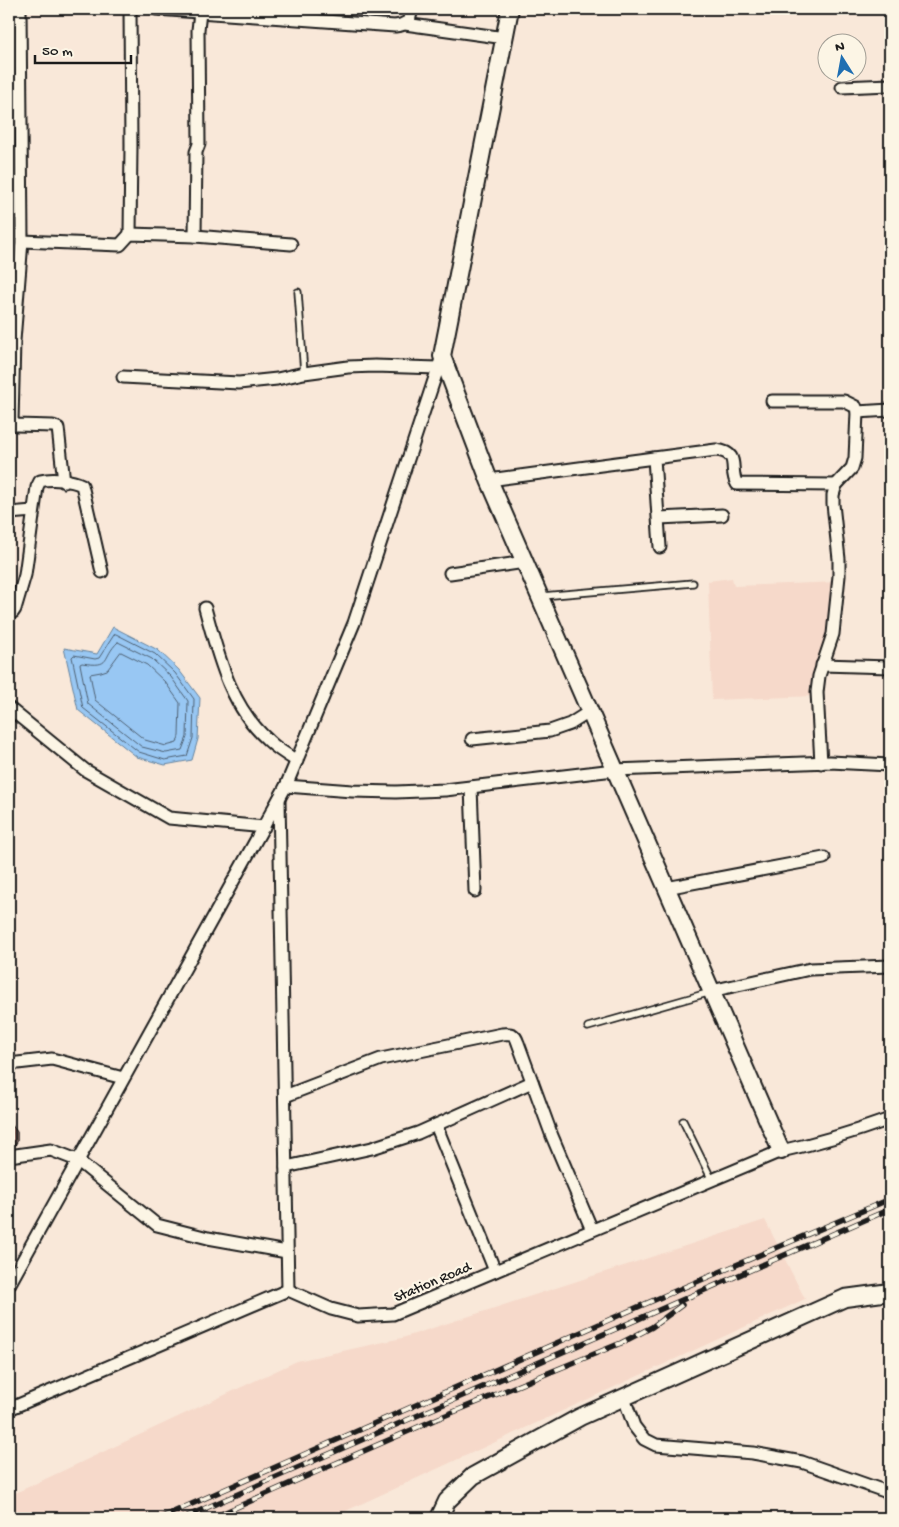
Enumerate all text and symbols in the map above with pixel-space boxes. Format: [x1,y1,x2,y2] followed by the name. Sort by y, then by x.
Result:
[35,32,131,64] scale bar
[816,32,866,82] north arrow
[834,38,846,57] text: N
[42,43,73,61] text: 50 m
[392,1258,475,1307] street label: Station Road

